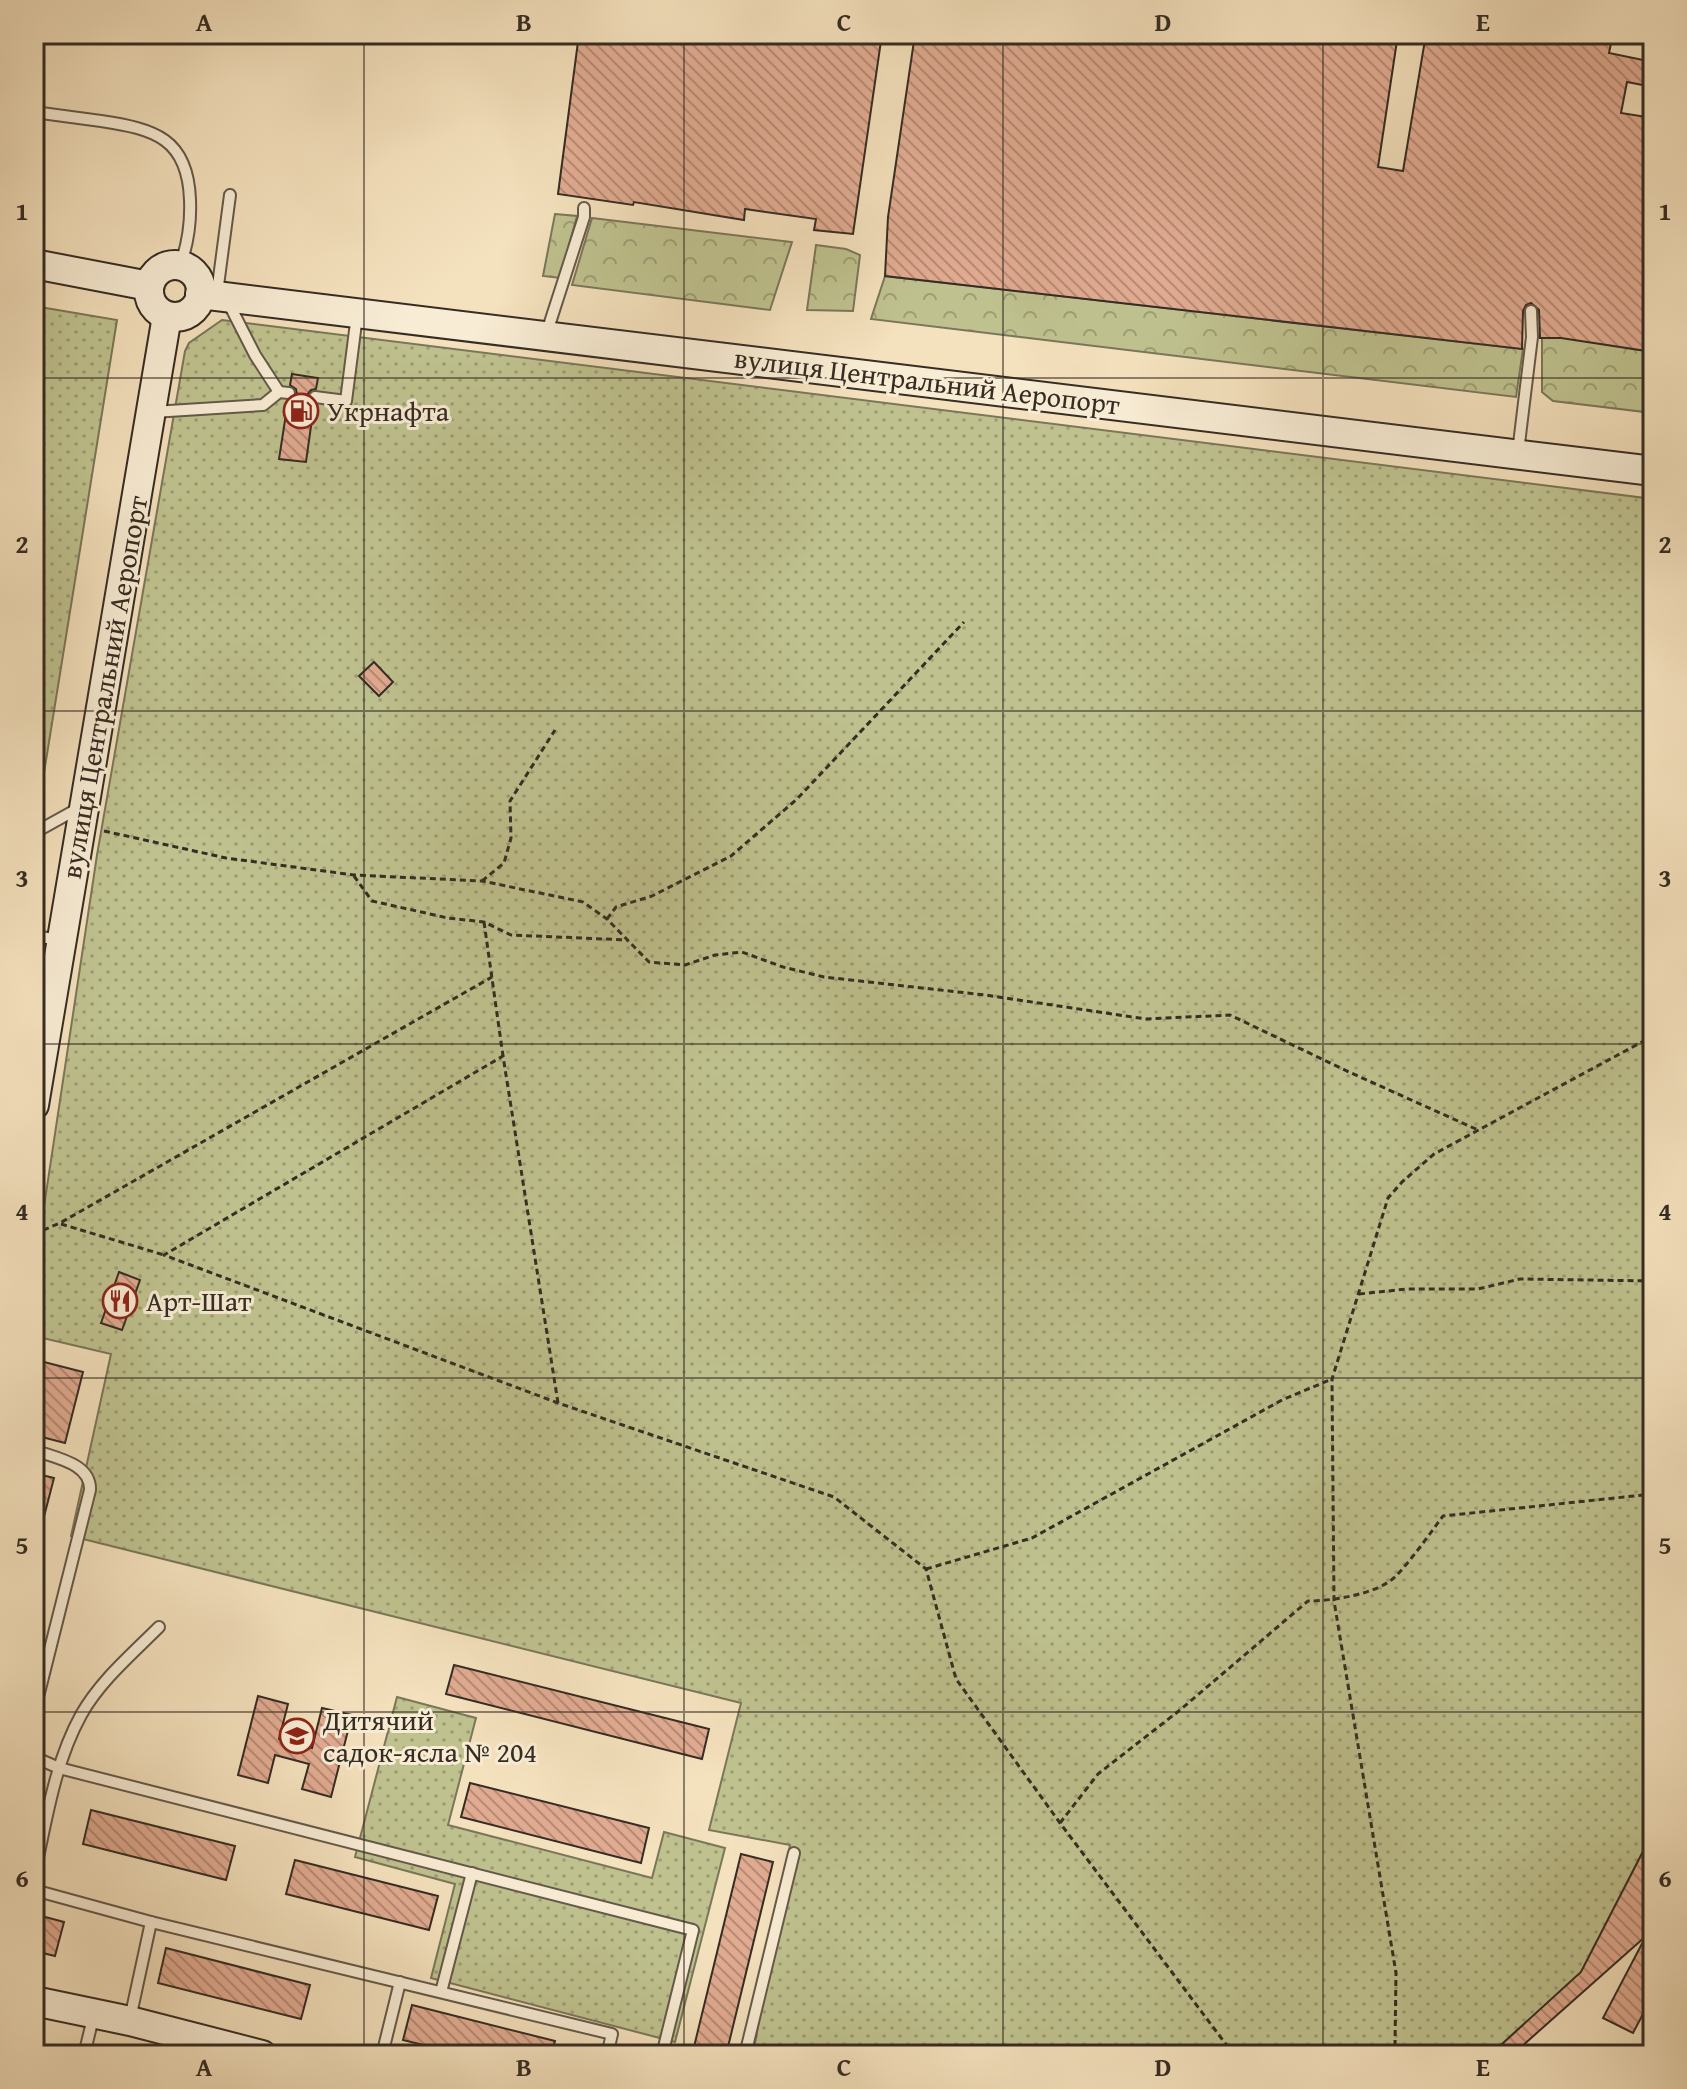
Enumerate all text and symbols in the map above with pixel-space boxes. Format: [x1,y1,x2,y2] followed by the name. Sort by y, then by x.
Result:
[196,2,213,41] text: A
[516,2,532,41] text: B
[837,2,851,41] text: C
[1155,2,1171,41] text: D
[1476,2,1490,41] text: E
[15,191,29,230] text: 1
[1658,191,1672,230] text: 1
[732,337,1123,425] street label: вулиця Центральний Аеропорт
[327,390,450,431] place label: Укрнафта
[282,392,320,430] fuel station icon: Укрнафта
[50,492,157,882] street label: вулиця Центральний Аеропорт
[15,524,29,563] text: 2
[1658,524,1672,563] text: 2
[15,858,29,897] text: 3
[1658,858,1672,897] text: 3
[15,1191,29,1230] text: 4
[1658,1191,1672,1230] text: 4
[146,1280,252,1321] place label: Арт-Шат
[101,1282,139,1320] restaurant icon: Арт-Шат
[15,1525,29,1564] text: 5
[1658,1525,1672,1564] text: 5
[322,1699,537,1772] place label: Дитячий садок-ясла № 204
[278,1717,316,1755] school or university icon: Дитячий садок-ясла № 204
[15,1858,29,1897] text: 6
[1658,1858,1672,1897] text: 6
[196,2047,213,2086] text: A
[516,2047,532,2086] text: B
[837,2047,851,2086] text: C
[1155,2047,1171,2086] text: D
[1476,2047,1490,2086] text: E

